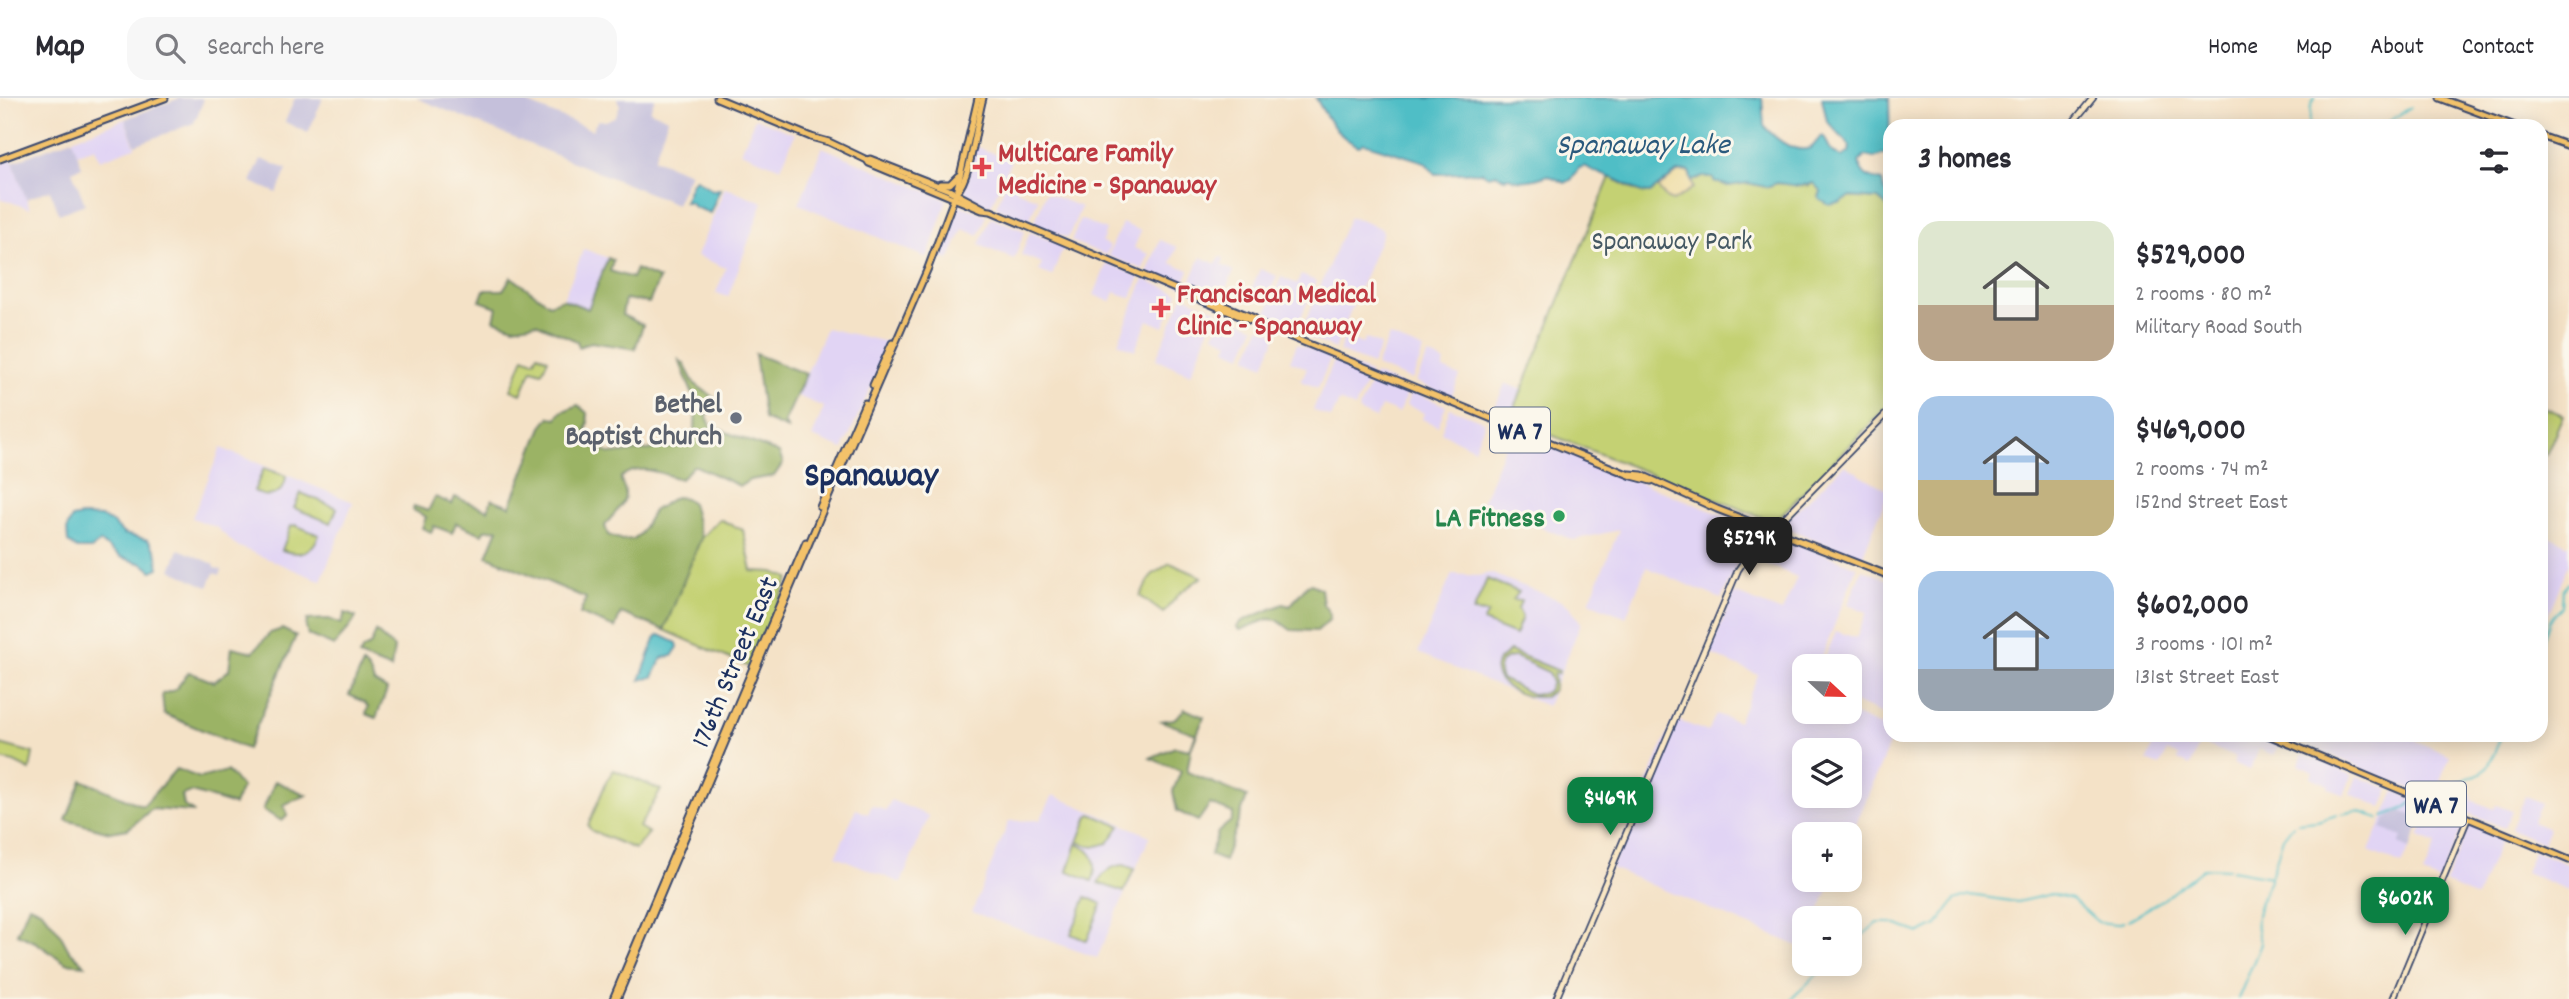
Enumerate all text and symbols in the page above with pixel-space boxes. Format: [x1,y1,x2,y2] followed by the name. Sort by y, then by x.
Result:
[127,17,617,80] search box
[35,25,85,72] text: Map
[151,29,189,67] icon: search
[207,30,325,67] text: Search here
[2208,31,2258,65] text: Home
[2296,31,2332,65] text: Map
[2370,31,2424,65] text: About
[2462,31,2534,65] text: Contact
[1556,126,1731,169] water label: Spanaway Lake
[998,136,1218,208] place label: MultiCare Family Medicine - Spanaway
[1918,140,2012,183] text: 3 homes
[2475,142,2513,180] icon: filters
[972,157,992,177] marker: MultiCare Family Medicine - Spanaway
[1591,224,1753,264] park label: Spanaway Park
[2135,236,2246,279] text: $529,000
[1974,249,2058,333] icon: home
[1177,277,1376,349] place label: Franciscan Medical Clinic - Spanaway
[2135,279,2272,312] text: 2 rooms · 80 m²
[1151,298,1171,318] marker: Franciscan Medical Clinic - Spanaway
[2135,312,2302,345] text: Military Road South
[566,387,722,459] place label: Bethel Baptist Church
[1490,408,1550,452] road number: WA 7
[728,410,744,426] marker: Bethel Baptist Church
[2135,411,2246,454] text: $469,000
[1974,424,2058,508] icon: home
[804,453,940,503] district label: Spanaway
[2135,454,2268,487] text: 2 rooms · 74 m²
[2135,487,2288,520] text: 152nd Street East
[1435,501,1545,541] place label: LA Fitness
[1551,508,1567,524] marker: LA Fitness
[1700,518,1798,577] pin: $529K
[1722,523,1776,556] text: $529K
[684,571,792,755] street label: 176th Street East
[2135,586,2249,629] text: $602,000
[1974,599,2058,683] icon: home
[2135,629,2273,662] text: 3 rooms · 101 m²
[1792,654,1862,724] north arrow
[1792,654,1862,976] map controls
[2135,662,2279,695] text: 131st Street East
[1792,738,1862,808] button: layers
[1561,778,1659,837] pin: $469K
[2406,782,2466,826] road number: WA 7
[1583,783,1637,816] text: $469K
[1792,822,1862,892] button: +
[2356,878,2454,937] pin: $602K
[2377,883,2433,916] text: $602K
[1792,906,1862,976] button: −

